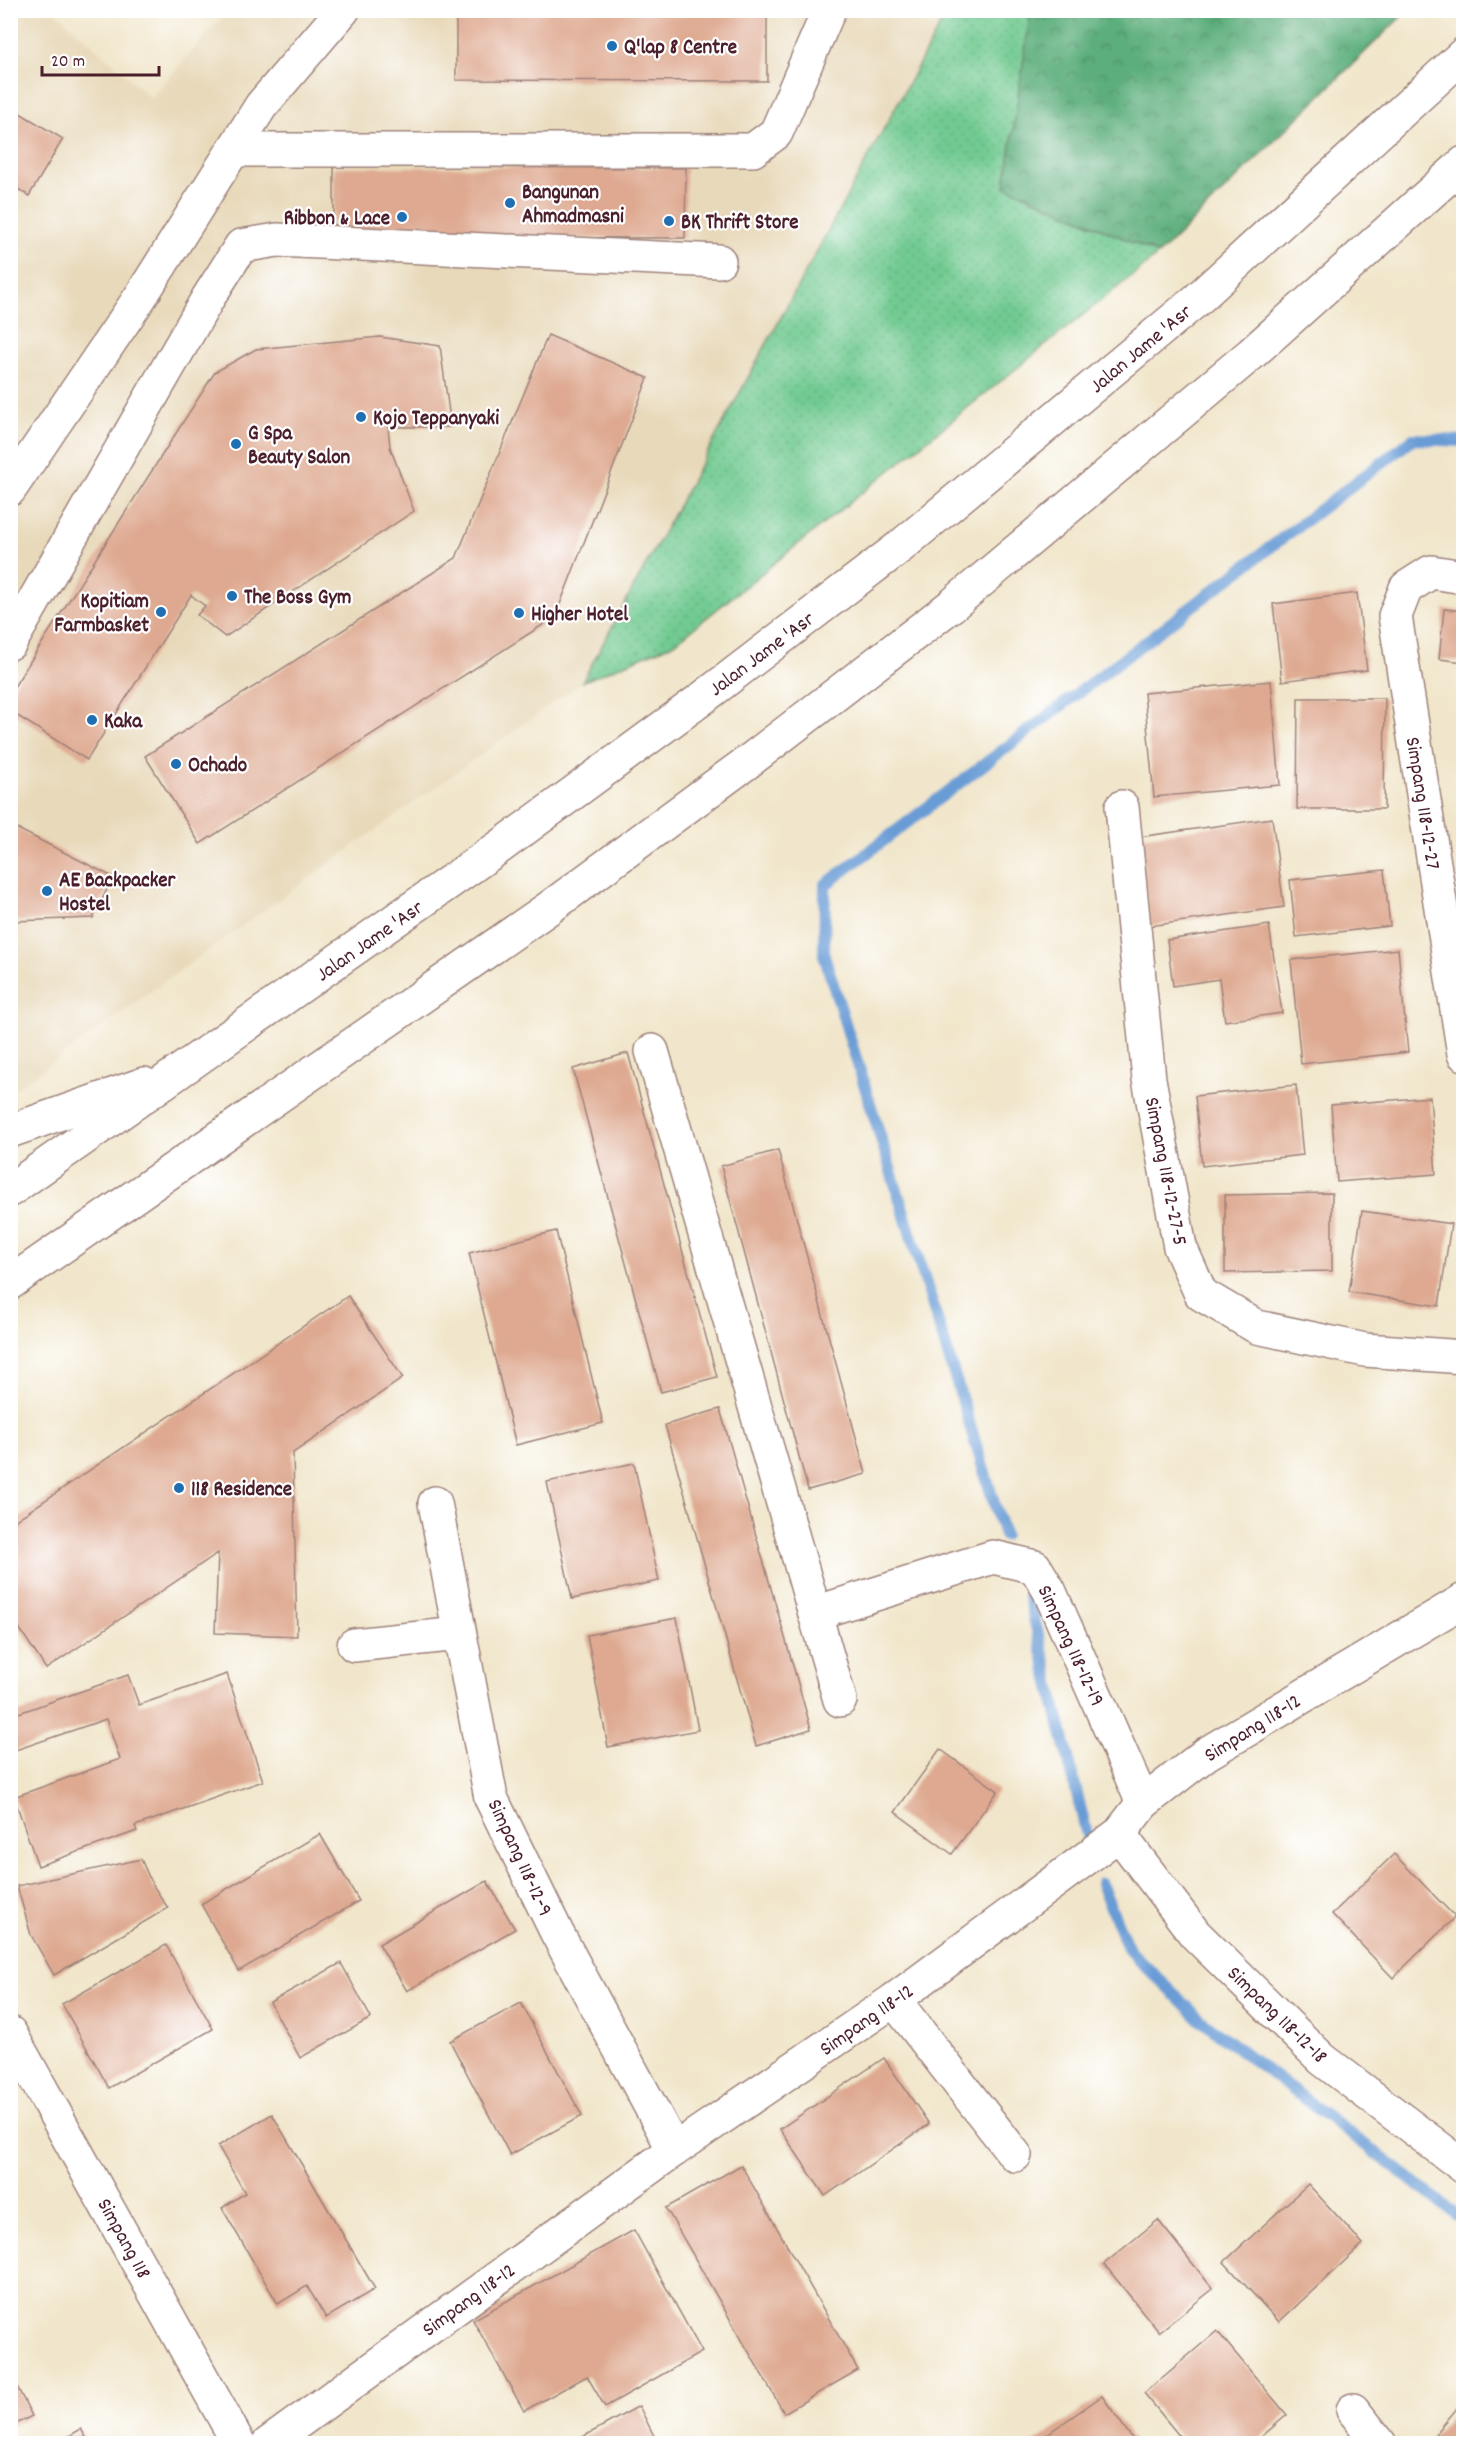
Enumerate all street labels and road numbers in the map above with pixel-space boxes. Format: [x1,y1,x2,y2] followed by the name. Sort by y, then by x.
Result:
[1084,298,1200,402] street label: Jalan Jame 'Asr
[704,606,822,705] street label: Jalan Jame 'Asr
[1396,735,1446,872] street label: Simpang 118-12-27
[311,894,431,991] street label: Jalan Jame 'Asr
[1135,1095,1193,1248] street label: Simpang 118-12-27-5
[1028,1581,1111,1712] street label: Simpang 118-12-19
[1199,1688,1308,1771] street label: Simpang 118-12
[478,1795,559,1922] street label: Simpang 118-12-9
[1219,1960,1333,2072] street label: Simpang 118-12-18
[814,1978,921,2065] street label: Simpang 118-12
[88,2194,157,2285] street label: Simpang 118
[417,2257,523,2346] street label: Simpang 118-12

